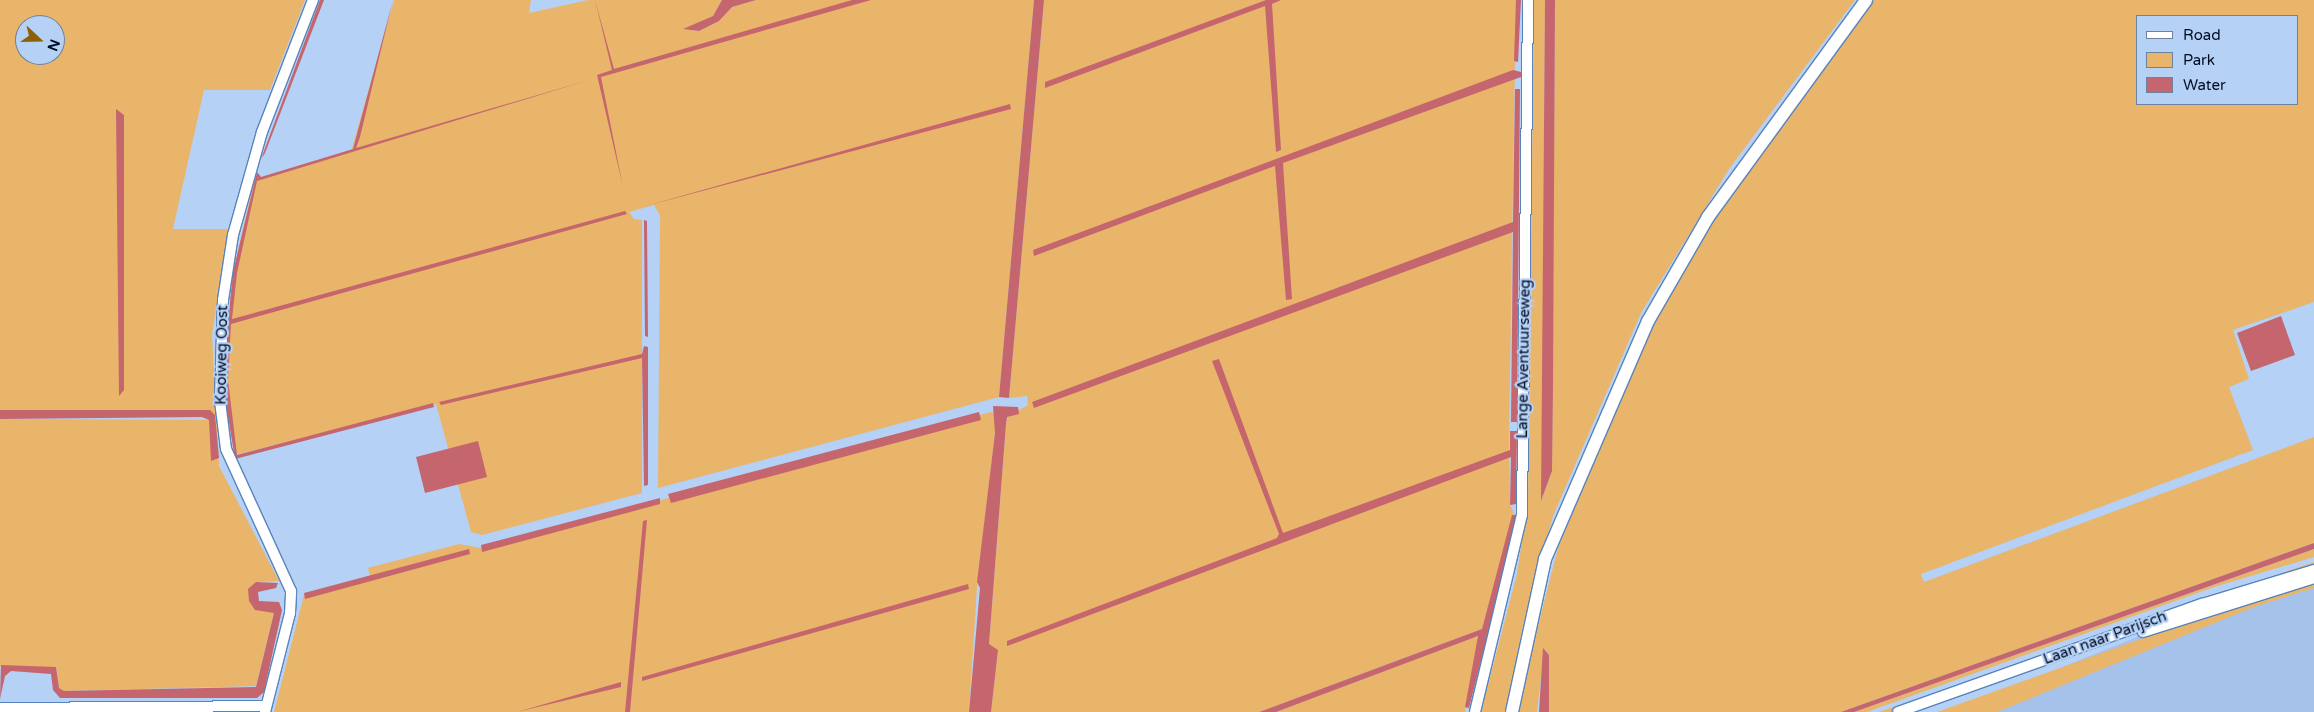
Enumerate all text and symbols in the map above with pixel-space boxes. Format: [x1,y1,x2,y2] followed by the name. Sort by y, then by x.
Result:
[15,15,65,65] north arrow
[2136,15,2299,105] legend
[2183,26,2221,44] text: Road
[44,37,63,53] text: N
[2183,51,2215,69] text: Park
[2183,76,2226,94] text: Water
[1514,279,1534,439] street label: Lange Aventuurseweg
[212,305,232,405] street label: Kooiweg Oost
[2041,607,2169,669] street label: Laan naar Parijsch

